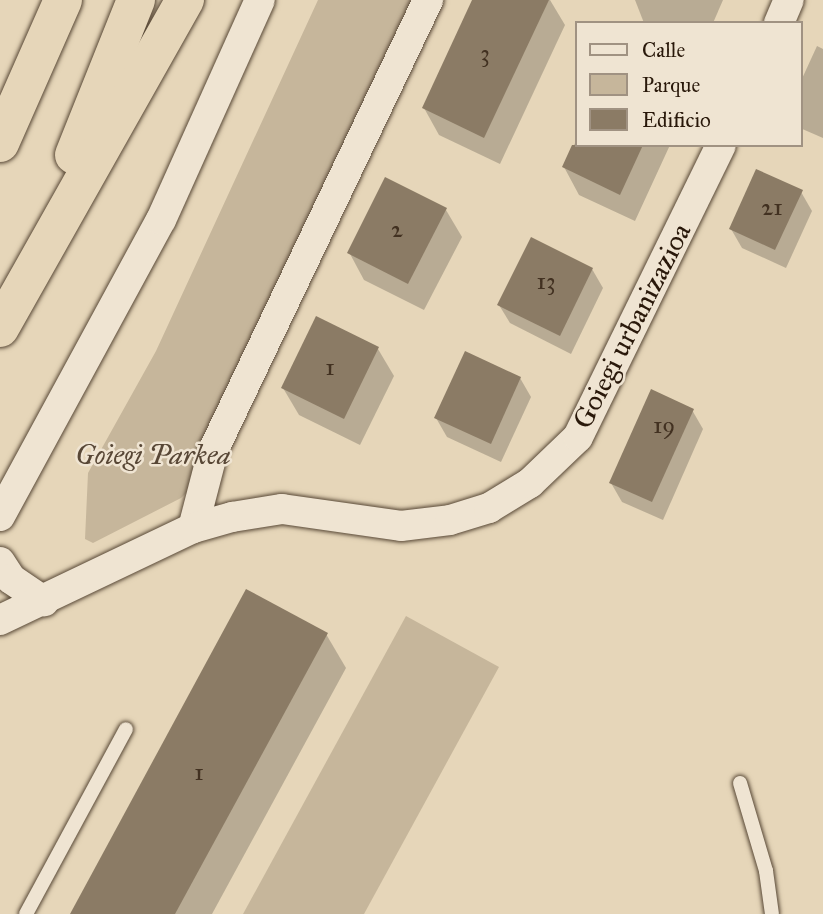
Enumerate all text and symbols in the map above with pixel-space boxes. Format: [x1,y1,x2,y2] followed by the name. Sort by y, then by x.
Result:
[574,21,802,147] legend
[642,37,685,63] text: Calle
[480,40,490,68] house number: 3
[642,72,700,98] text: Parque
[642,107,711,133] text: Edificio
[761,194,783,222] house number: 21
[391,216,403,244] house number: 2
[566,218,698,434] street label: Goiegi urbanizazioa
[536,268,556,296] house number: 13
[325,354,335,382] house number: 1
[653,412,675,440] house number: 19
[75,438,231,472] park label: Goiegi Parkea
[194,759,204,787] house number: 1

